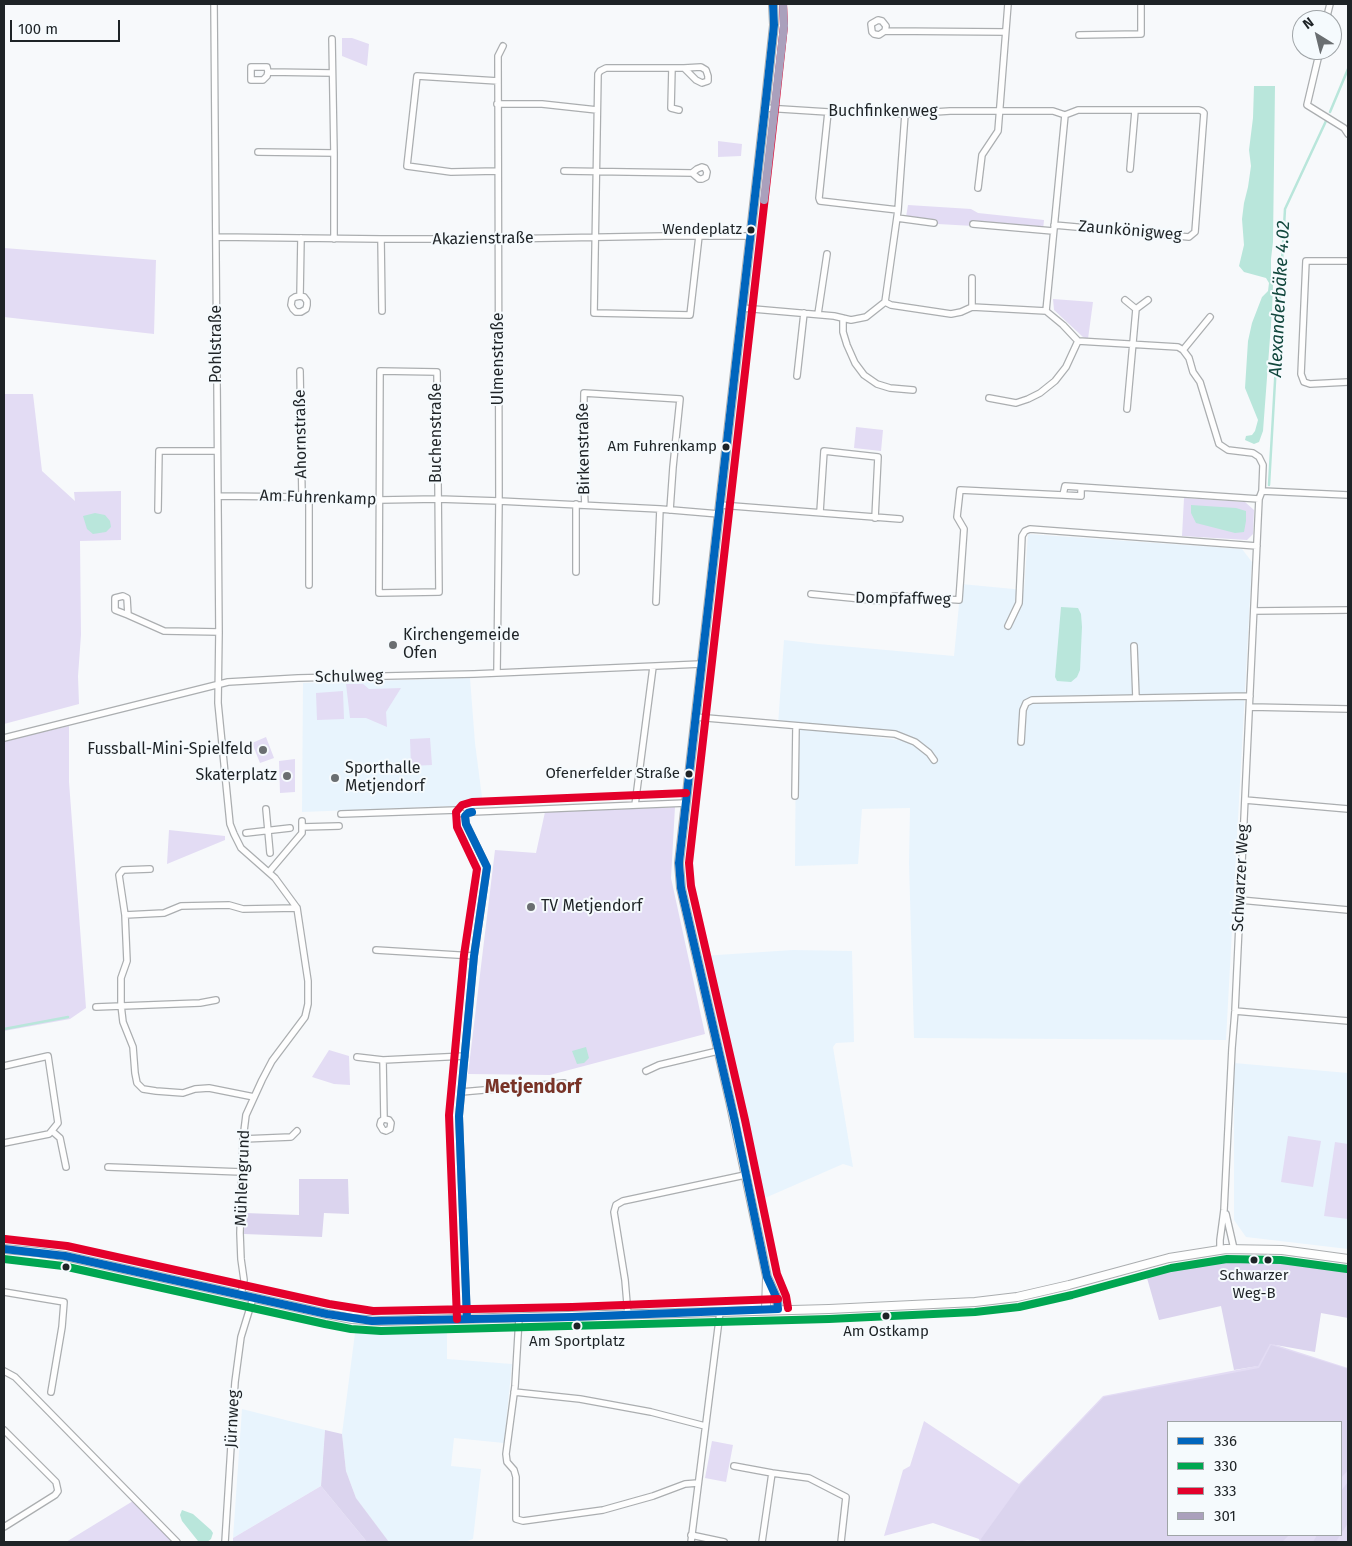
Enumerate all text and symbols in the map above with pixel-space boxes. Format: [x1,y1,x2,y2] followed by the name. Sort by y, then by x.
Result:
[12,10,122,42] scale bar
[1292,10,1342,60] north arrow
[1300,14,1317,33] text: N
[18,20,58,38] text: 100 m
[828,102,938,122] street label: Buchfinkenweg
[1078,217,1182,245] street label: Zaunkönigweg
[1265,220,1295,378] water label: Alexanderbäke 4.02
[662,221,742,239] place label: Wendeplatz
[746,225,756,235] marker: Wendeplatz
[432,229,534,249] street label: Akazienstraße
[207,305,227,383] street label: Pohlstraße
[489,313,509,405] street label: Ulmenstraße
[427,383,447,483] street label: Buchenstraße
[291,389,311,479] street label: Ahornstraße
[574,403,594,495] street label: Birkenstraße
[608,438,717,456] place label: Am Fuhrenkamp
[721,442,731,452] marker: Am Fuhrenkamp
[259,486,377,510] street label: Am Fuhrenkamp
[855,589,951,609] street label: Dompfaffweg
[403,626,520,664] place label: Kirchengemeide Ofen
[387,639,399,651] marker: Kirchengemeide Ofen
[315,667,383,687] street label: Schulweg
[87,740,253,760] place label: Fussball-Mini-Spielfeld
[257,744,269,756] marker: Fussball-Mini-Spielfeld
[345,759,425,797] place label: Sporthalle Metjendorf
[545,765,680,783] place label: Ofenerfelder Straße
[196,766,277,786] place label: Skaterplatz
[684,769,694,779] marker: Ofenerfelder Straße
[281,770,293,782] marker: Skaterplatz
[329,772,341,784] marker: Sporthalle Metjendorf
[1229,824,1253,932] street label: Schwarzer Weg
[541,897,642,917] place label: TV Metjendorf
[525,901,537,913] marker: TV Metjendorf
[485,1077,581,1099] district label: Metjendorf
[232,1129,254,1227] street label: Mühlengrund
[1249,1255,1259,1265] marker: Schwarzer Weg-B
[1263,1255,1273,1265] unlabelled marker
[61,1262,71,1272] unlabelled marker
[1220,1267,1288,1302] place label: Schwarzer Weg-B
[881,1311,891,1321] marker: Am Ostkamp
[572,1321,582,1331] marker: Am Sportplatz
[843,1323,929,1341] place label: Am Ostkamp
[529,1333,625,1351] place label: Am Sportplatz
[222,1389,244,1449] street label: Jürnweg
[1167,1421,1342,1536] legend
[1214,1432,1237,1450] text: 336
[1214,1457,1237,1475] text: 330
[1214,1482,1236,1500] text: 333
[1214,1507,1236,1525] text: 301

